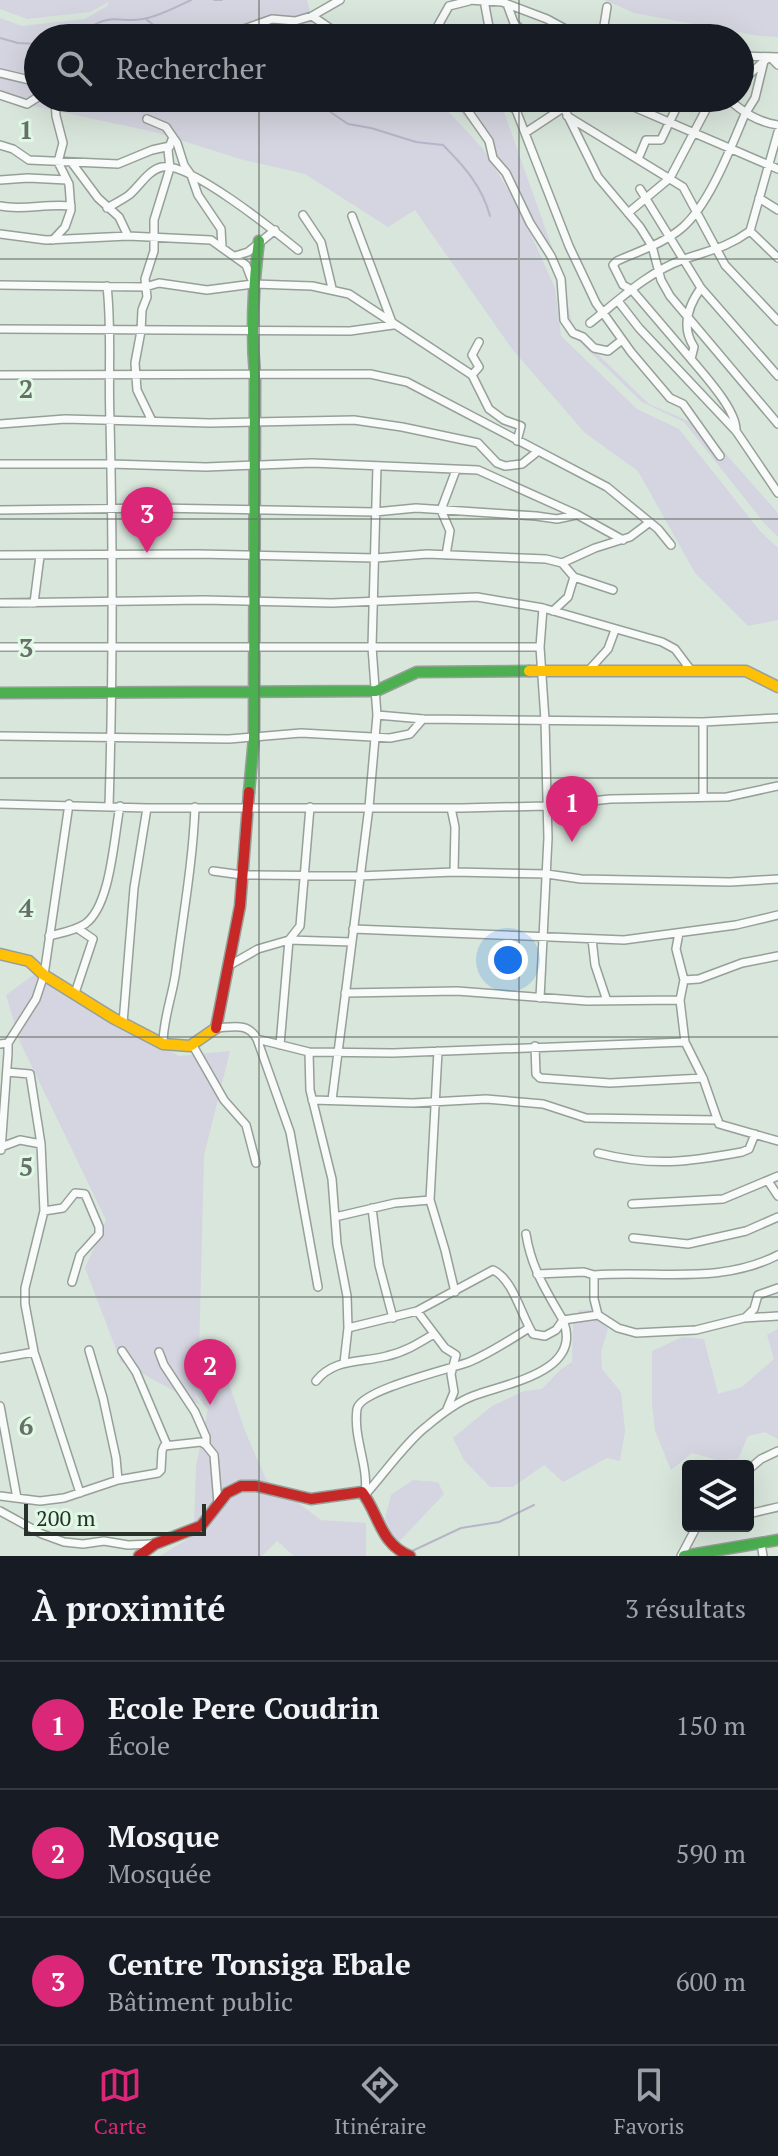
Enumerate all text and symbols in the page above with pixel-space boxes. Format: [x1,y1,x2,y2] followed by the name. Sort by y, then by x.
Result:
[24,24,754,112] search box
[52,46,96,90] icon: search
[116,48,266,88] text: Rechercher
[19,112,33,146] text: 1
[19,371,33,405] text: 2
[121,487,173,553] pin: 3
[19,630,33,664] text: 3
[546,776,598,842] pin: 1
[19,890,34,924] text: 4
[488,940,528,980] your location
[19,1149,33,1183] text: 5
[184,1339,236,1405] pin: 2
[19,1408,33,1442] text: 6
[682,1460,754,1532] map controls
[682,1460,754,1532] button: layers
[24,1500,206,1536] scale bar
[36,1503,96,1532] text: 200 m
[32,1586,226,1631] text: À proximité
[625,1591,746,1625] text: 3 résultats
[108,1688,379,1728] text: Ecole Pere Coudrin
[51,1708,65,1742] text: 1
[676,1708,746,1742] text: 150 m
[108,1728,170,1762] text: École
[108,1816,220,1856] text: Mosque
[51,1836,65,1870] text: 2
[676,1836,746,1870] text: 590 m
[108,1856,212,1890] text: Mosquée
[108,1944,411,1984] text: Centre Tonsiga Ebale
[51,1964,65,1998] text: 3
[676,1964,746,1998] text: 600 m
[108,1984,293,2018] text: Bâtiment public
[94,2063,147,2140] tab: Carte
[334,2063,426,2140] tab: Itinéraire
[614,2063,684,2140] tab: Favoris

